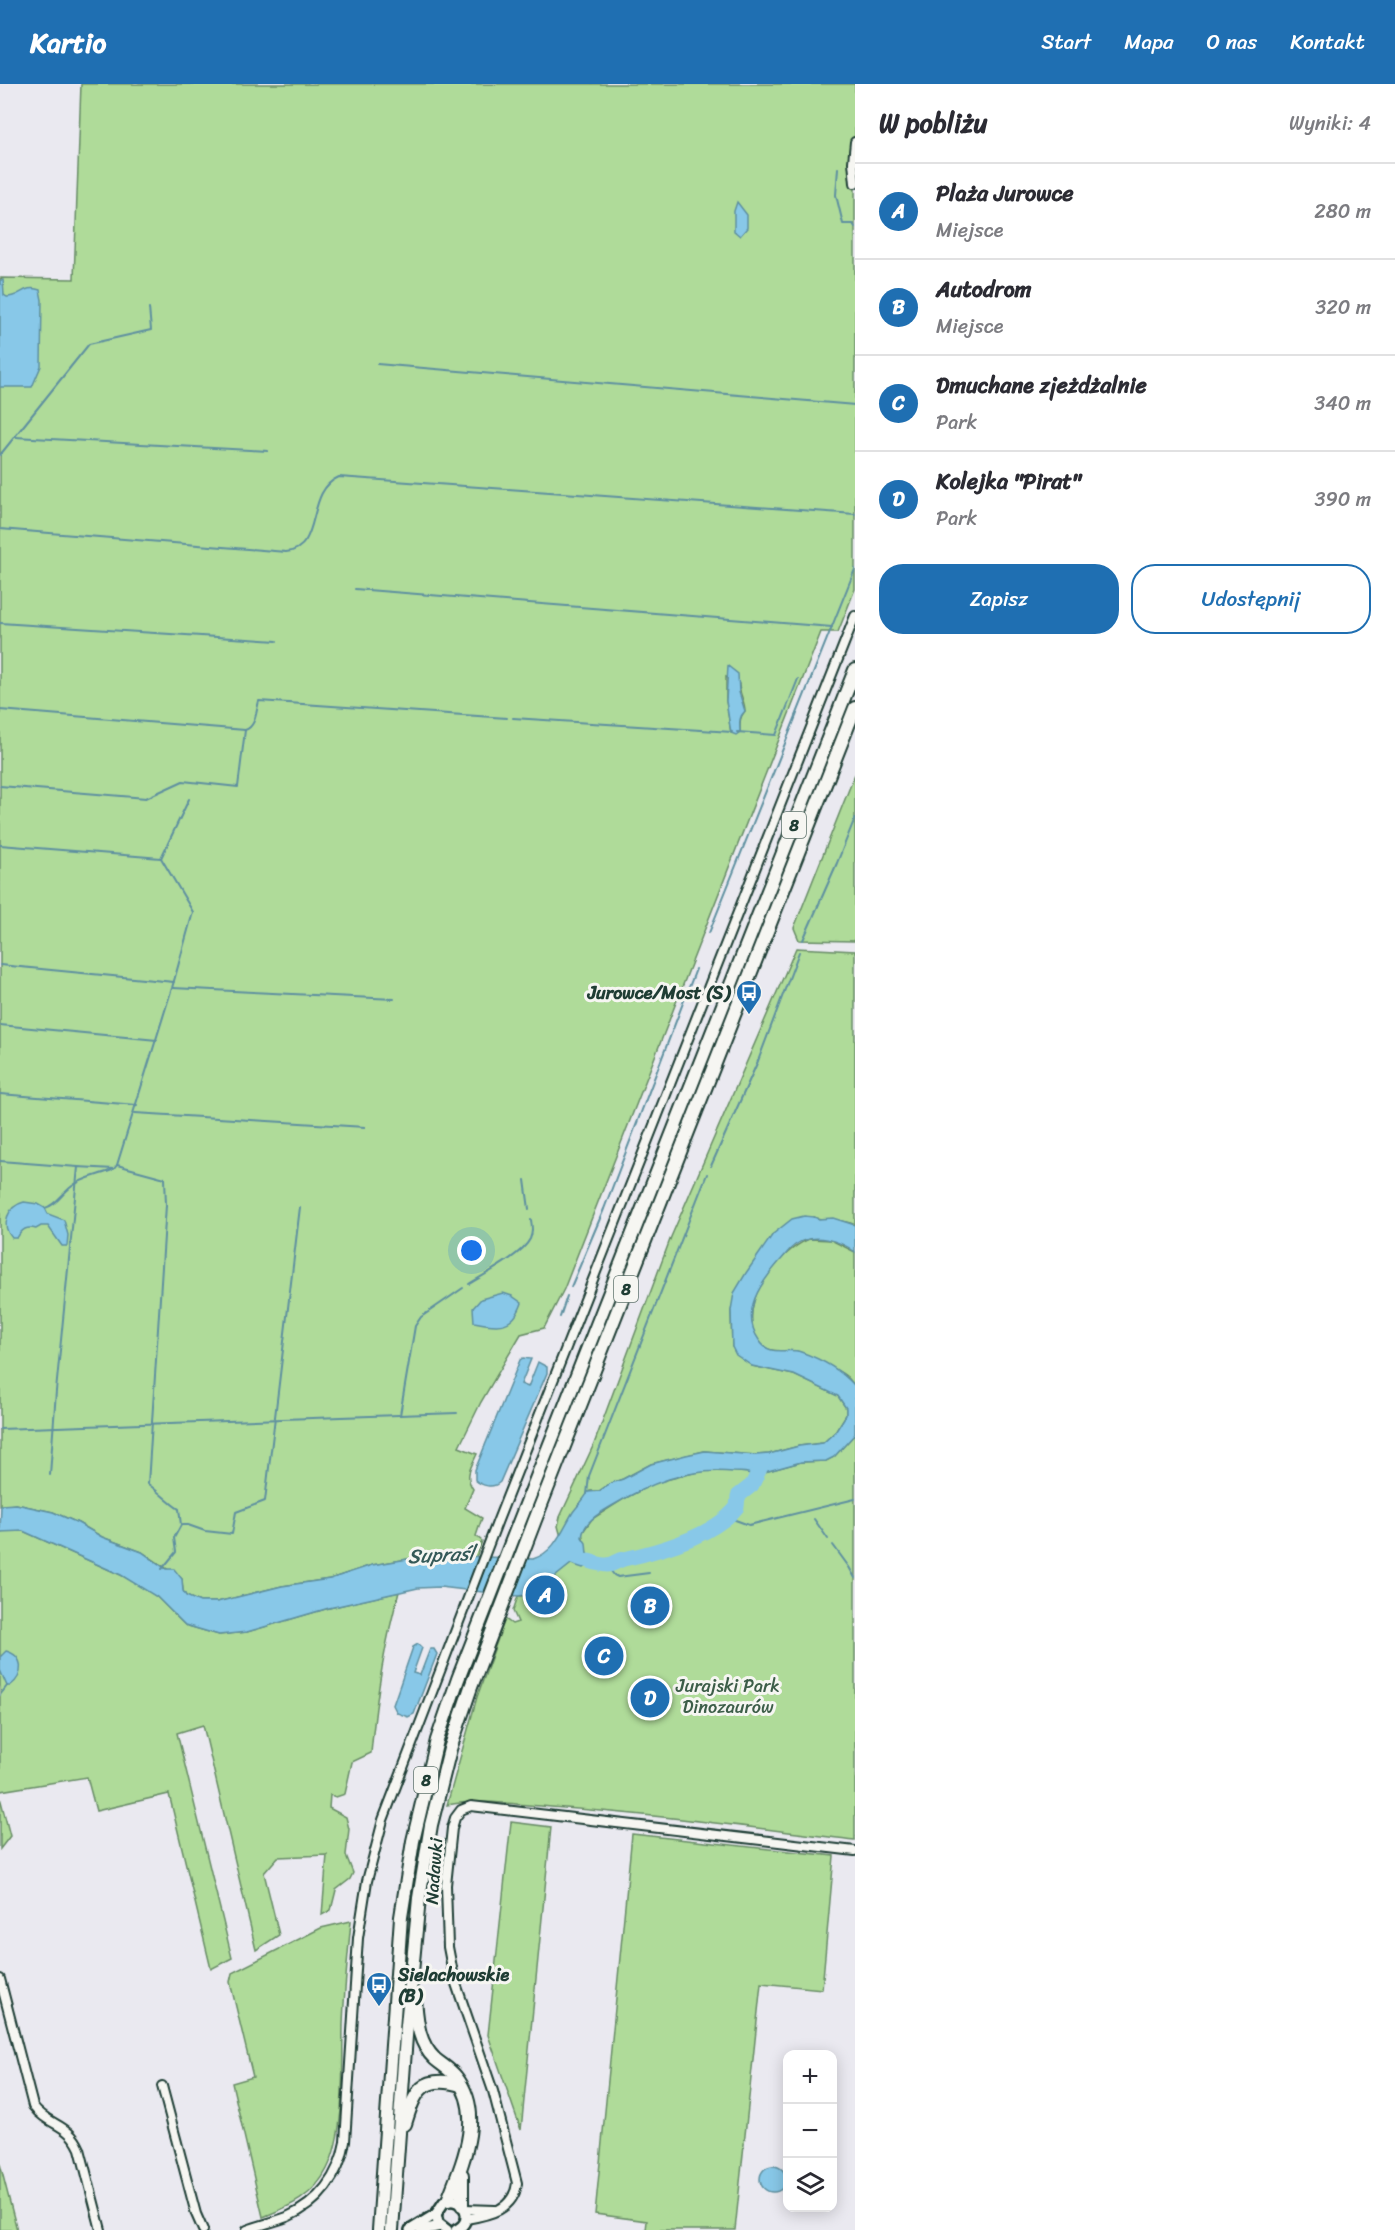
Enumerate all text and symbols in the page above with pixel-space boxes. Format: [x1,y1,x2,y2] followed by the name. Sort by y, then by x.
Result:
[30,18,106,67] text: Kartio
[1041,23,1091,61] text: Start
[1124,23,1174,61] text: Mapa
[1207,23,1257,61] text: O nas
[1290,23,1365,61] text: Kontakt
[879,100,988,146] text: W pobliżu
[1289,106,1371,141] text: Wyniki: 4
[936,174,1074,213] text: Plaża Jurowce
[892,194,905,229] text: A
[1314,194,1371,229] text: 280 m
[936,213,1003,248] text: Miejsce
[936,270,1031,309] text: Autodrom
[892,290,905,325] text: B
[1315,290,1371,325] text: 320 m
[936,309,1003,344] text: Miejsce
[936,366,1147,405] text: Dmuchane zjeżdżalnie
[892,386,905,421] text: C
[1314,386,1371,421] text: 340 m
[936,405,977,440] text: Park
[936,462,1081,501] text: Kolejka "Pirat"
[893,482,904,517] text: D
[1315,482,1371,517] text: 390 m
[936,501,977,536] text: Park
[879,564,1119,634] button: Zapisz
[1131,564,1371,634] button: Udostępnij
[782,812,806,838] road number: 8
[587,977,732,1009] place label: Jurowce/Most (S)
[734,978,764,1016] bus stop icon: Jurowce/Most (S)
[457,1236,486,1265] your location
[614,1276,638,1302] road number: 8
[407,1536,480,1574] water label: Supraśl
[526,1572,564,1618] pin: A
[630,1584,670,1628] pin: B
[584,1634,624,1678] pin: C
[675,1670,780,1723] park label: Jurajski Park Dinozaurów
[630,1676,670,1720] pin: D
[414,1767,438,1793] road number: 8
[416,1835,452,1906] street label: Nadawki
[397,1959,509,2012] place label: Sielachowskie (B)
[364,1970,394,2008] bus stop icon: Sielachowskie (B)
[783,2050,837,2212] map controls
[783,2050,837,2104] button: +
[783,2104,837,2158] button: −
[783,2158,837,2212] button: layers

